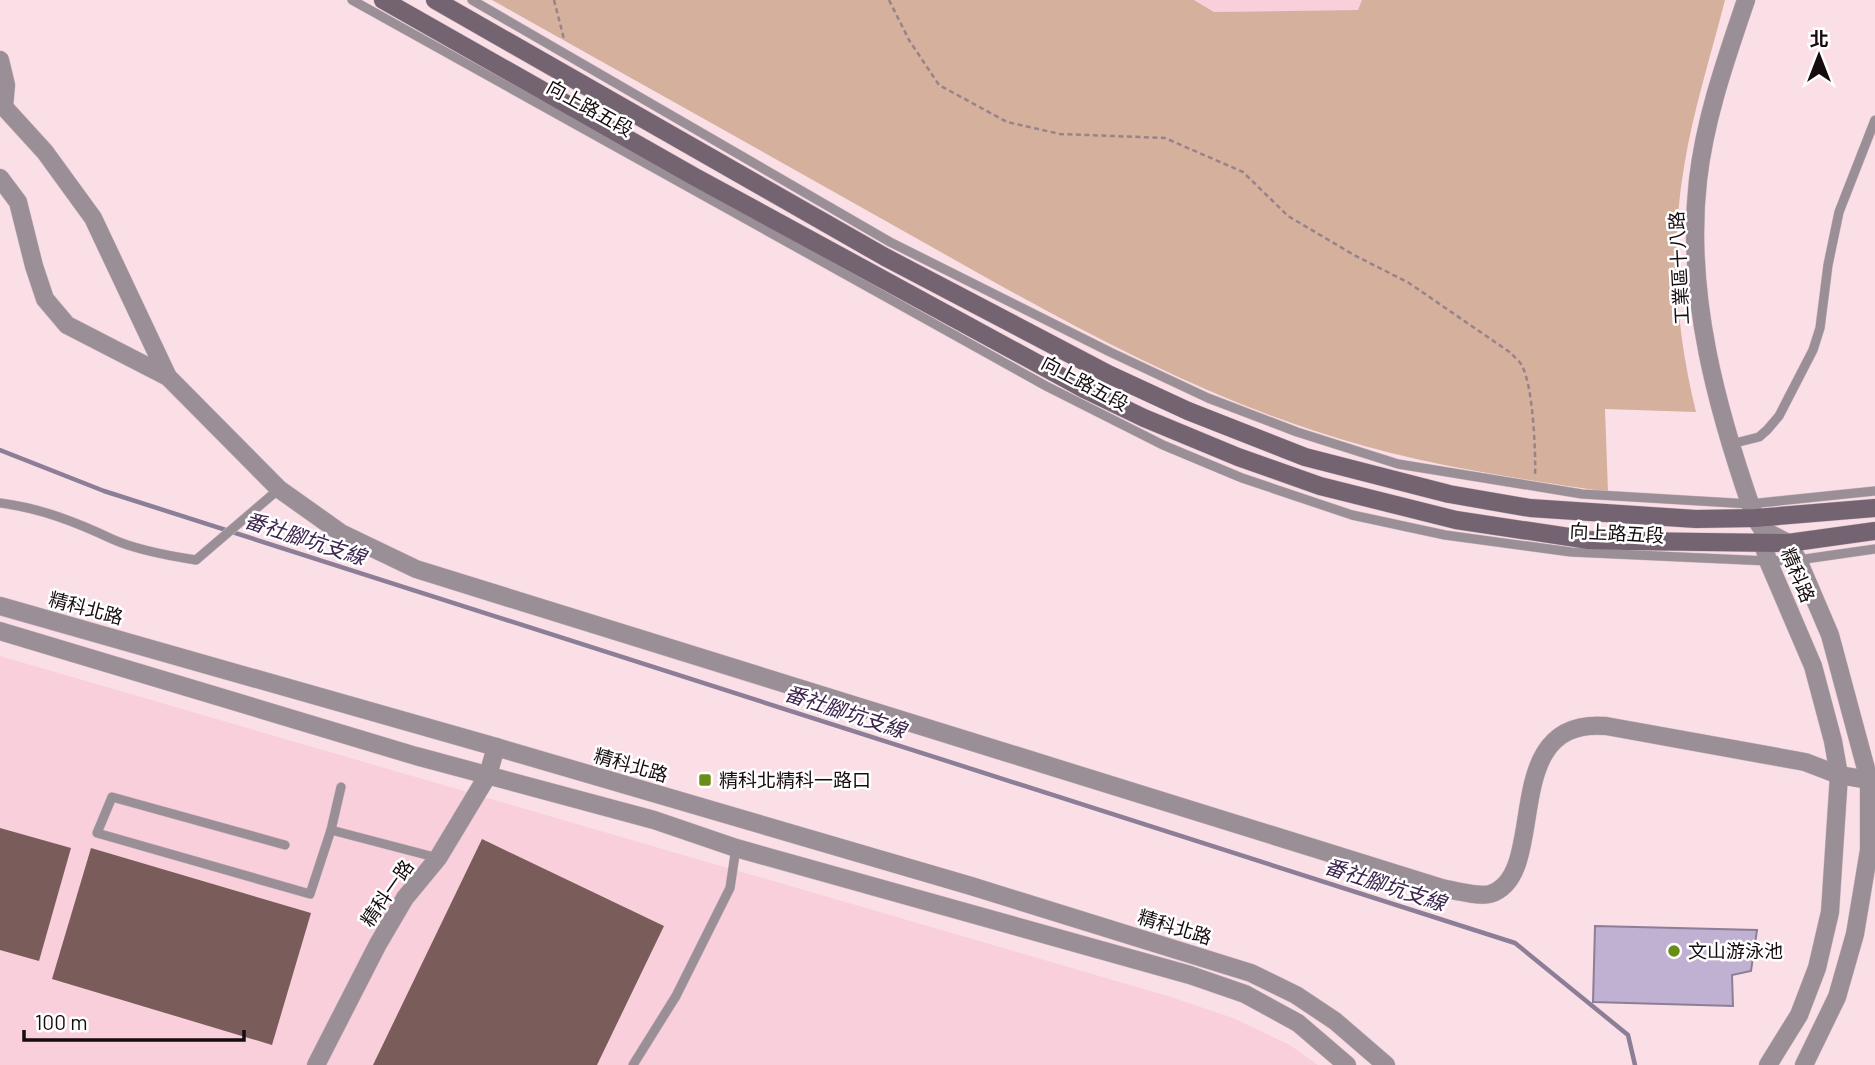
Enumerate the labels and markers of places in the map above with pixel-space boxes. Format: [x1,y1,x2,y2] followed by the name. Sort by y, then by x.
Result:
[719,768,871,791] place label: 精科北精科一路口
[697,772,713,788] marker: 精科北精科一路口
[1688,939,1783,962] place label: 文山游泳池
[1666,943,1682,959] marker: 文山游泳池

